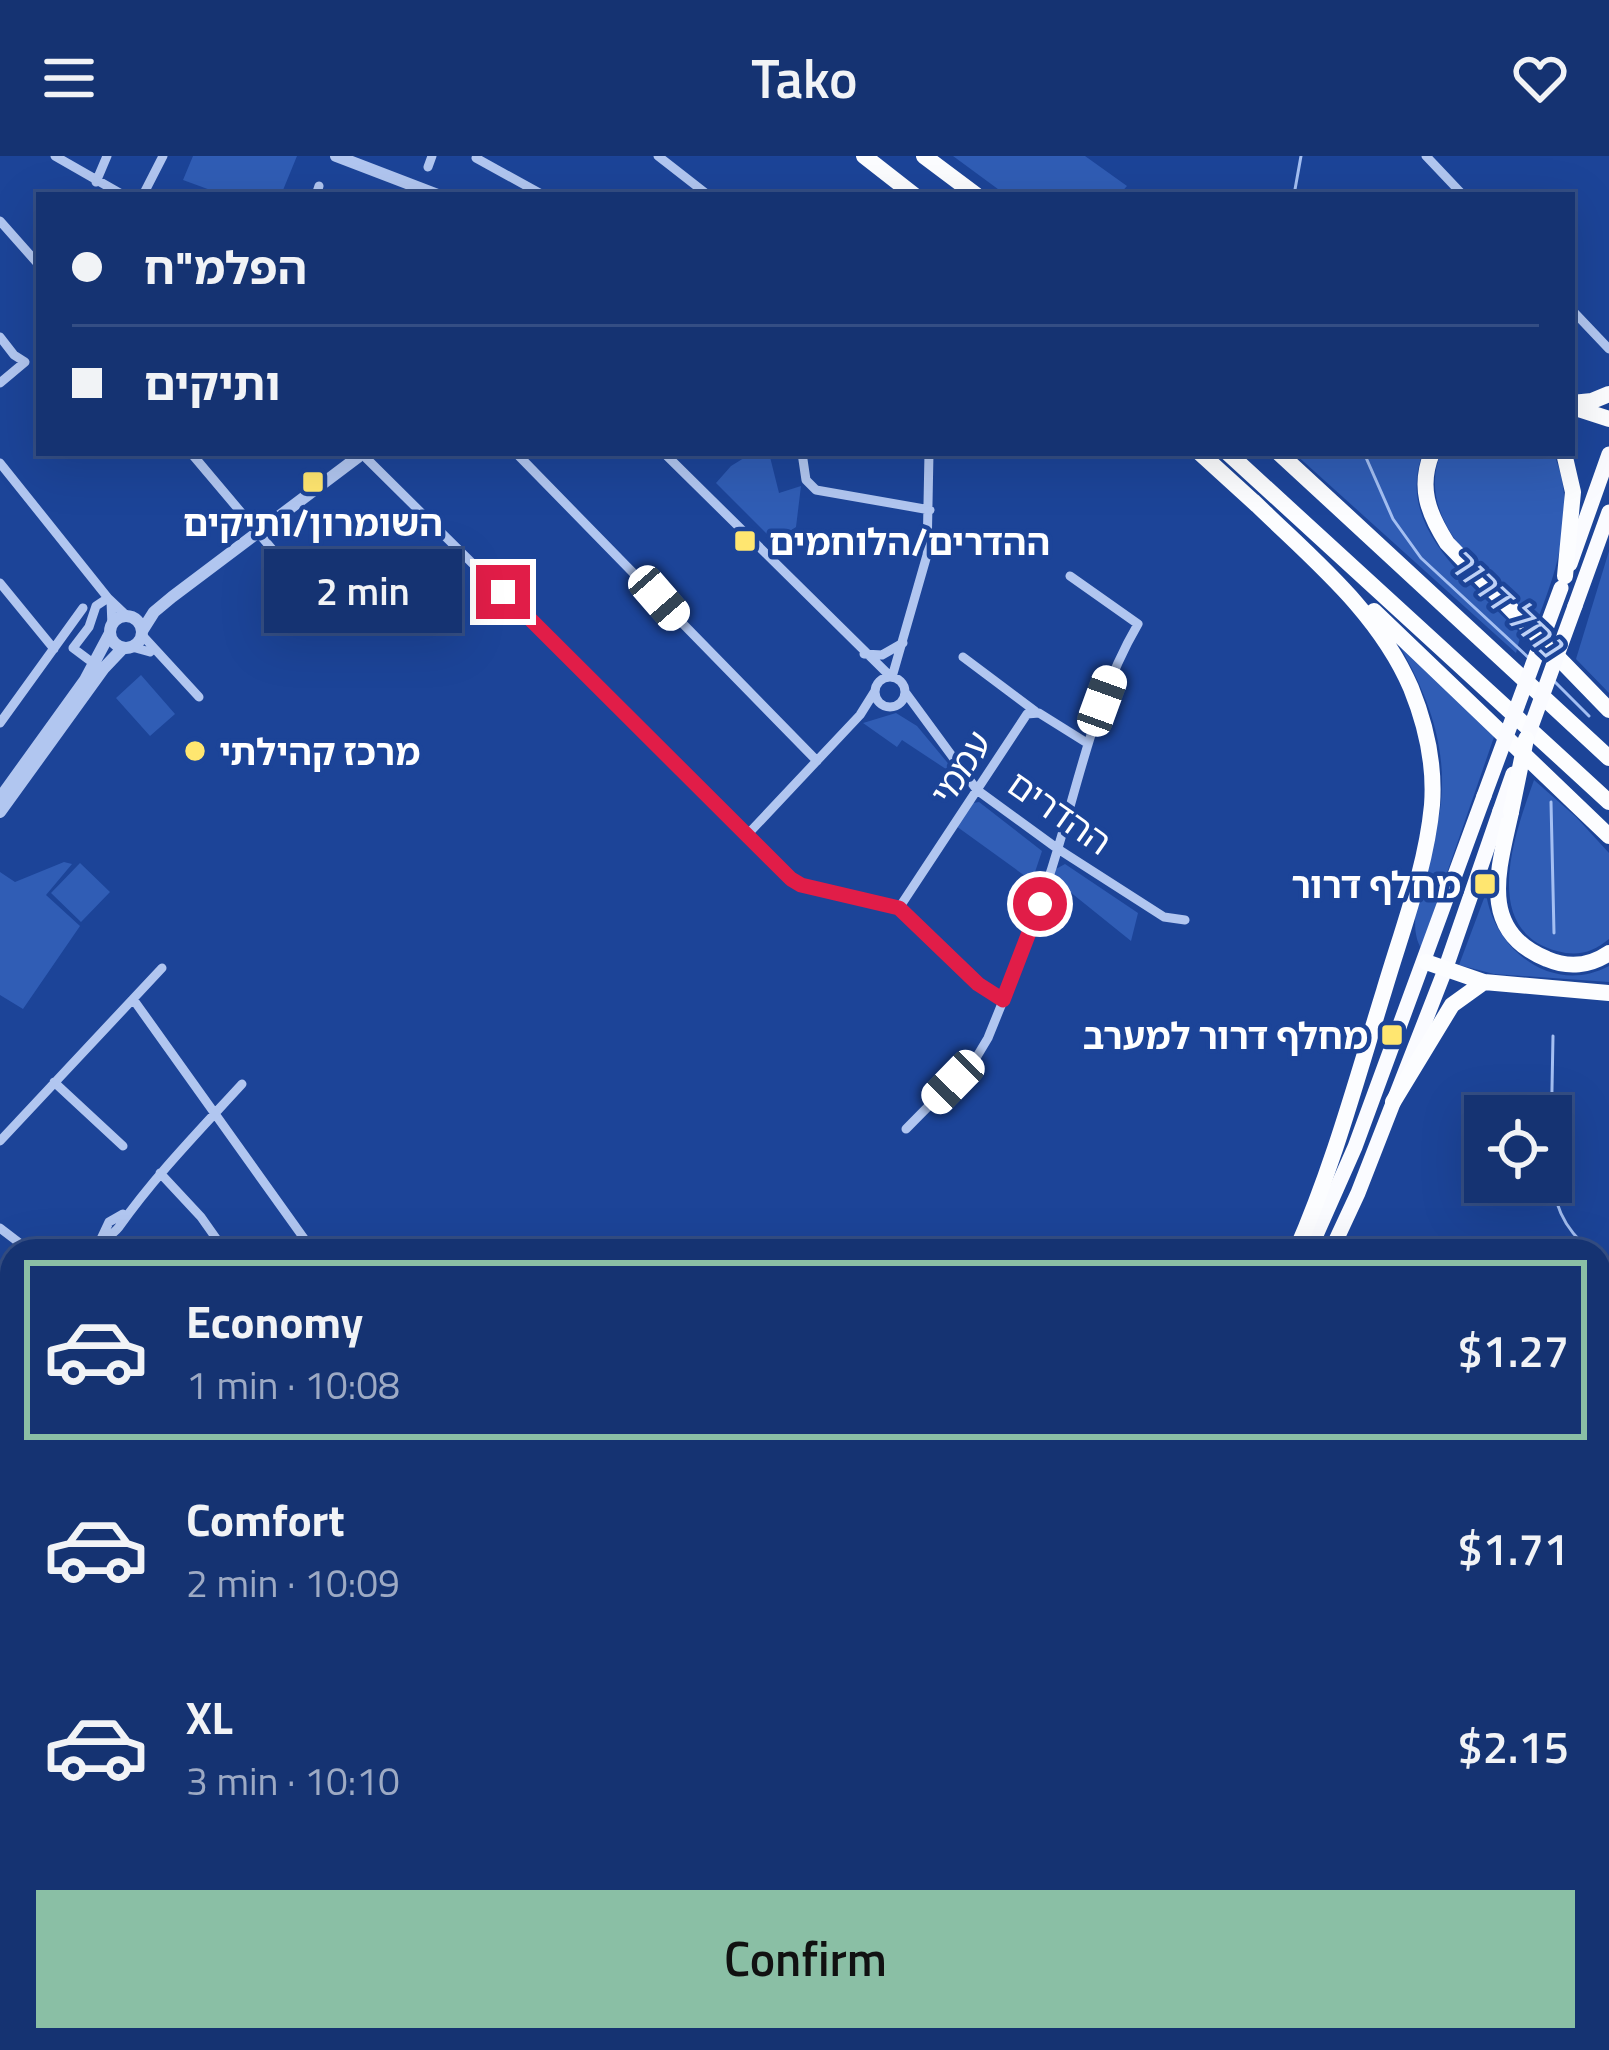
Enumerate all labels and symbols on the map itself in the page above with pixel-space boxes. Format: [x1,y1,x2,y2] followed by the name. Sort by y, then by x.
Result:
[300,469,326,495] marker: השומרון/ותיקים
[183,495,443,550] place label: השומרון/ותיקים
[769,514,1050,569] place label: ההדרים/הלוחמים
[732,528,758,554] marker: ההדרים/הלוחמים
[1434,531,1579,672] water label: נחל דרור
[263,550,461,634] callout: 2 min
[622,559,696,637] car
[476,565,530,619] route end
[1073,661,1131,741] car
[915,719,1005,815] street label: עממי
[219,724,420,779] place label: מרכז קהילתי
[182,738,208,764] marker: מרכז קהילתי
[997,756,1123,868] street label: ההדרים
[1291,857,1461,912] place label: מחלף דרור
[1472,871,1498,897] marker: מחלף דרור
[1013,877,1067,931] route start
[1083,1008,1368,1063] place label: מחלף דרור למערב
[1379,1022,1405,1048] marker: מחלף דרור למערב
[915,1044,991,1120] car

